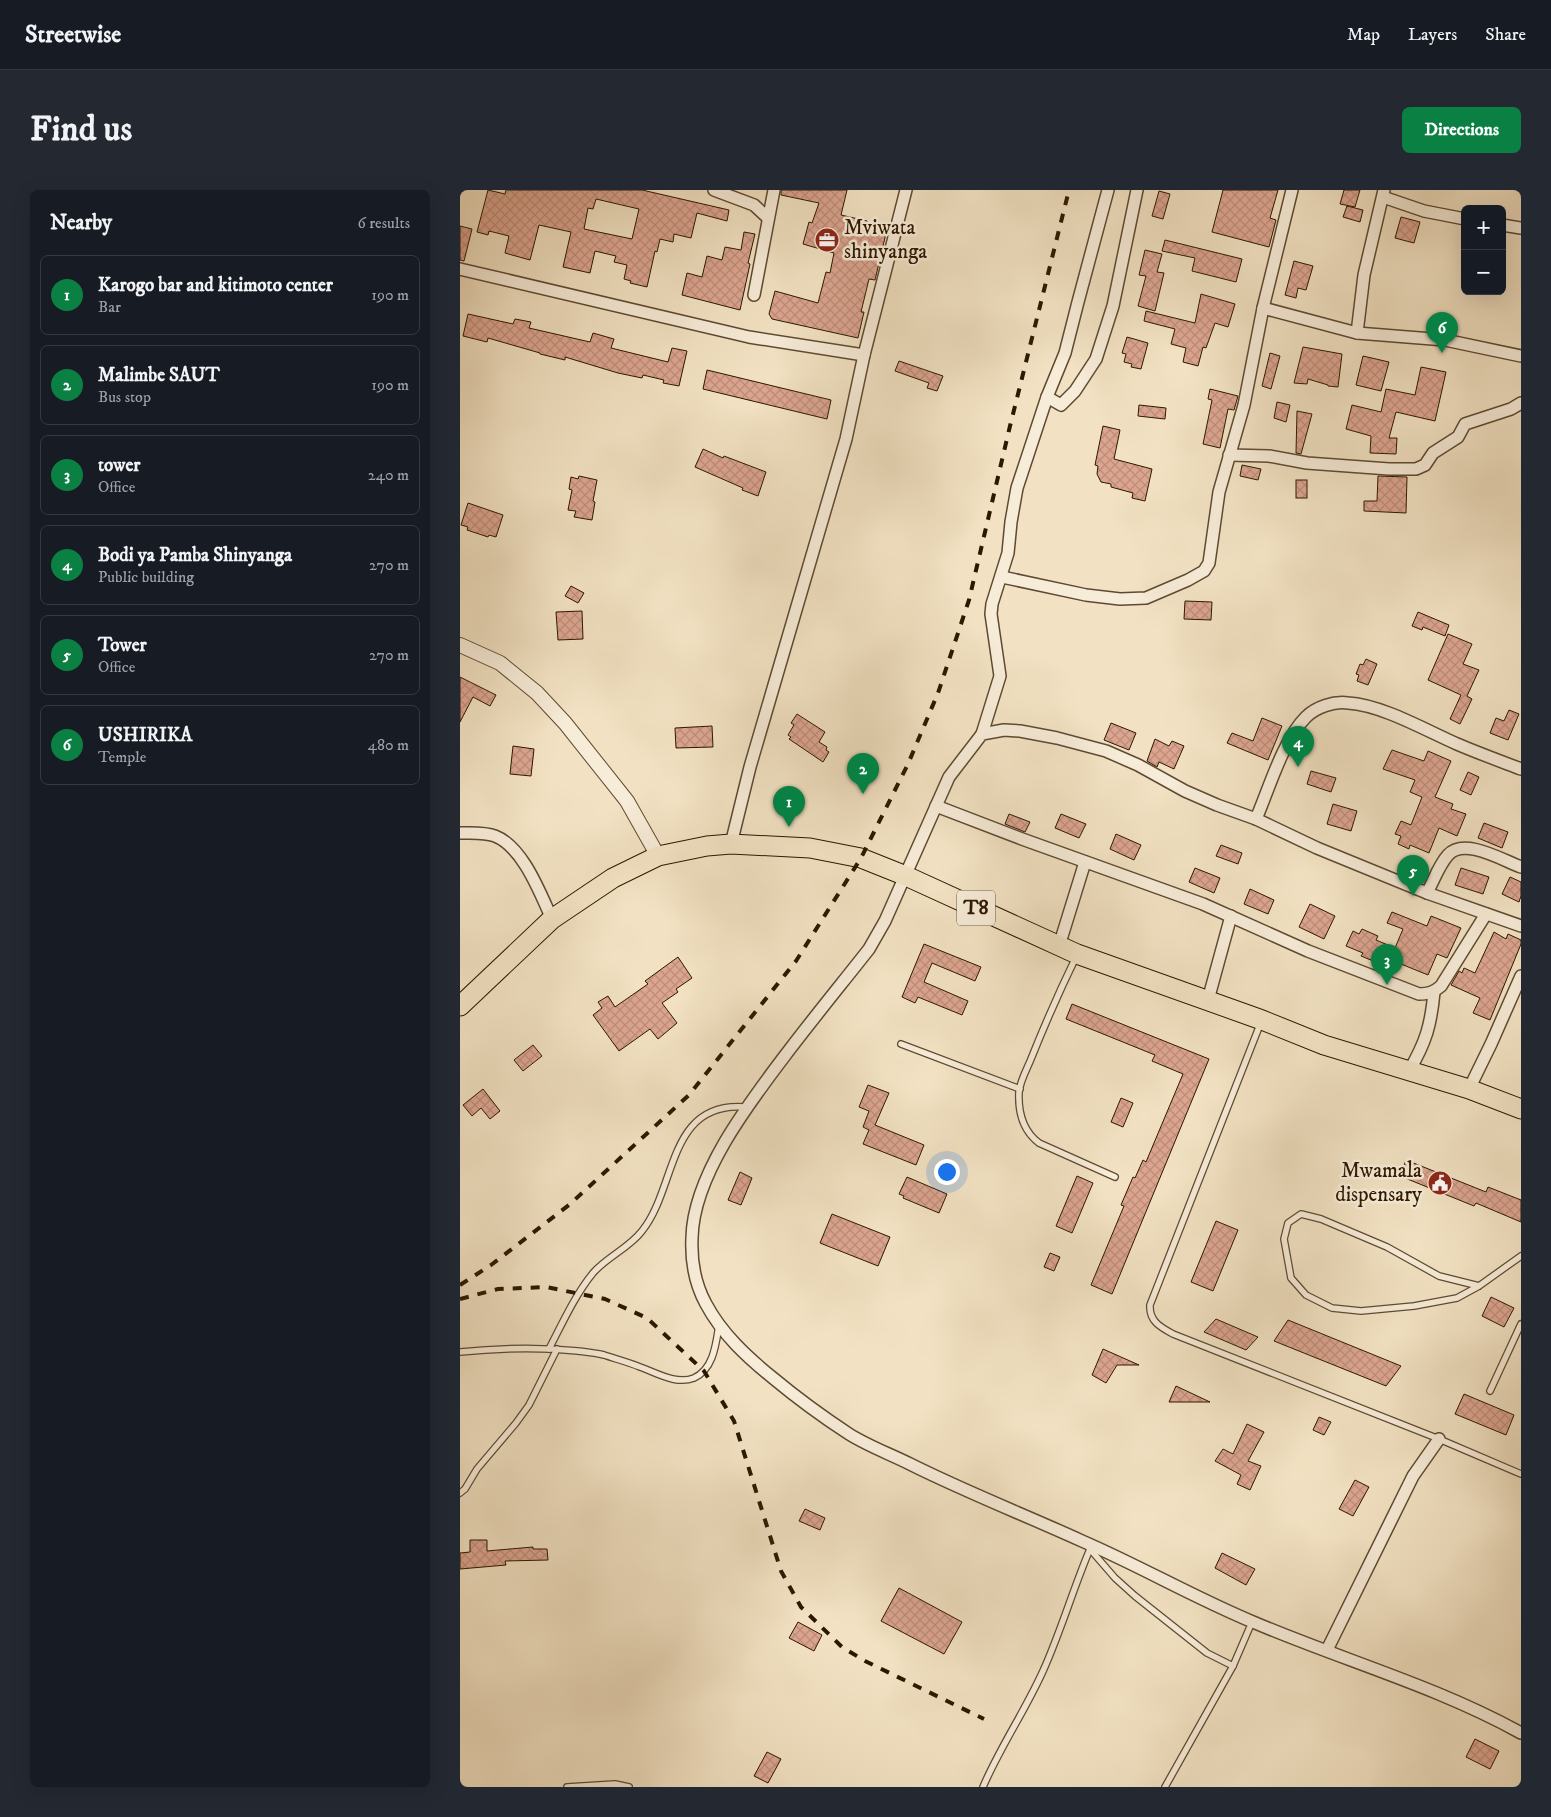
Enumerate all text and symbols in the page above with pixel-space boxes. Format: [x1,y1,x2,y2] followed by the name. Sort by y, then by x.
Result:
[25,20,121,50] text: Streetwise
[1347,24,1380,46] text: Map
[1408,24,1457,46] text: Layers
[1485,24,1526,46] text: Share
[1402,107,1521,153] button: Directions
[30,108,132,152] text: Find us
[1461,205,1506,295] map controls
[1461,205,1506,250] button: +
[50,210,112,236] text: Nearby
[357,213,410,233] text: 6 results
[844,215,927,265] place label: Mviwata shinyanga
[814,227,840,253] office icon: Mviwata shinyanga
[1461,250,1506,295] button: −
[98,274,333,297] text: Karogo bar and kitimoto center
[64,285,70,305] text: 1
[371,285,409,305] text: 190 m
[98,297,121,317] text: Bar
[1426,312,1458,353] pin: 6
[98,364,220,387] text: Malimbe SAUT
[63,375,71,395] text: 2
[371,375,409,395] text: 190 m
[98,387,151,407] text: Bus stop
[98,454,140,477] text: tower
[64,465,70,485] text: 3
[368,465,409,485] text: 240 m
[98,477,135,497] text: Office
[98,544,292,567] text: Bodi ya Pamba Shinyanga
[62,555,72,575] text: 4
[369,555,409,575] text: 270 m
[98,567,194,587] text: Public building
[98,634,147,657] text: Tower
[63,645,71,665] text: 5
[369,645,409,665] text: 270 m
[98,657,135,677] text: Office
[98,724,192,747] text: USHIRIKA
[1282,726,1314,767] pin: 4
[63,735,71,755] text: 6
[368,735,409,755] text: 480 m
[98,747,146,767] text: Temple
[847,753,879,794] pin: 2
[773,786,805,827] pin: 1
[1397,855,1429,896] pin: 5
[957,890,995,926] road number: T8
[1371,944,1403,985] pin: 3
[1335,1158,1423,1208] place label: Mwamala dispensary
[934,1159,960,1185] your location
[1427,1170,1453,1196] public building icon: Mwamala dispensary

